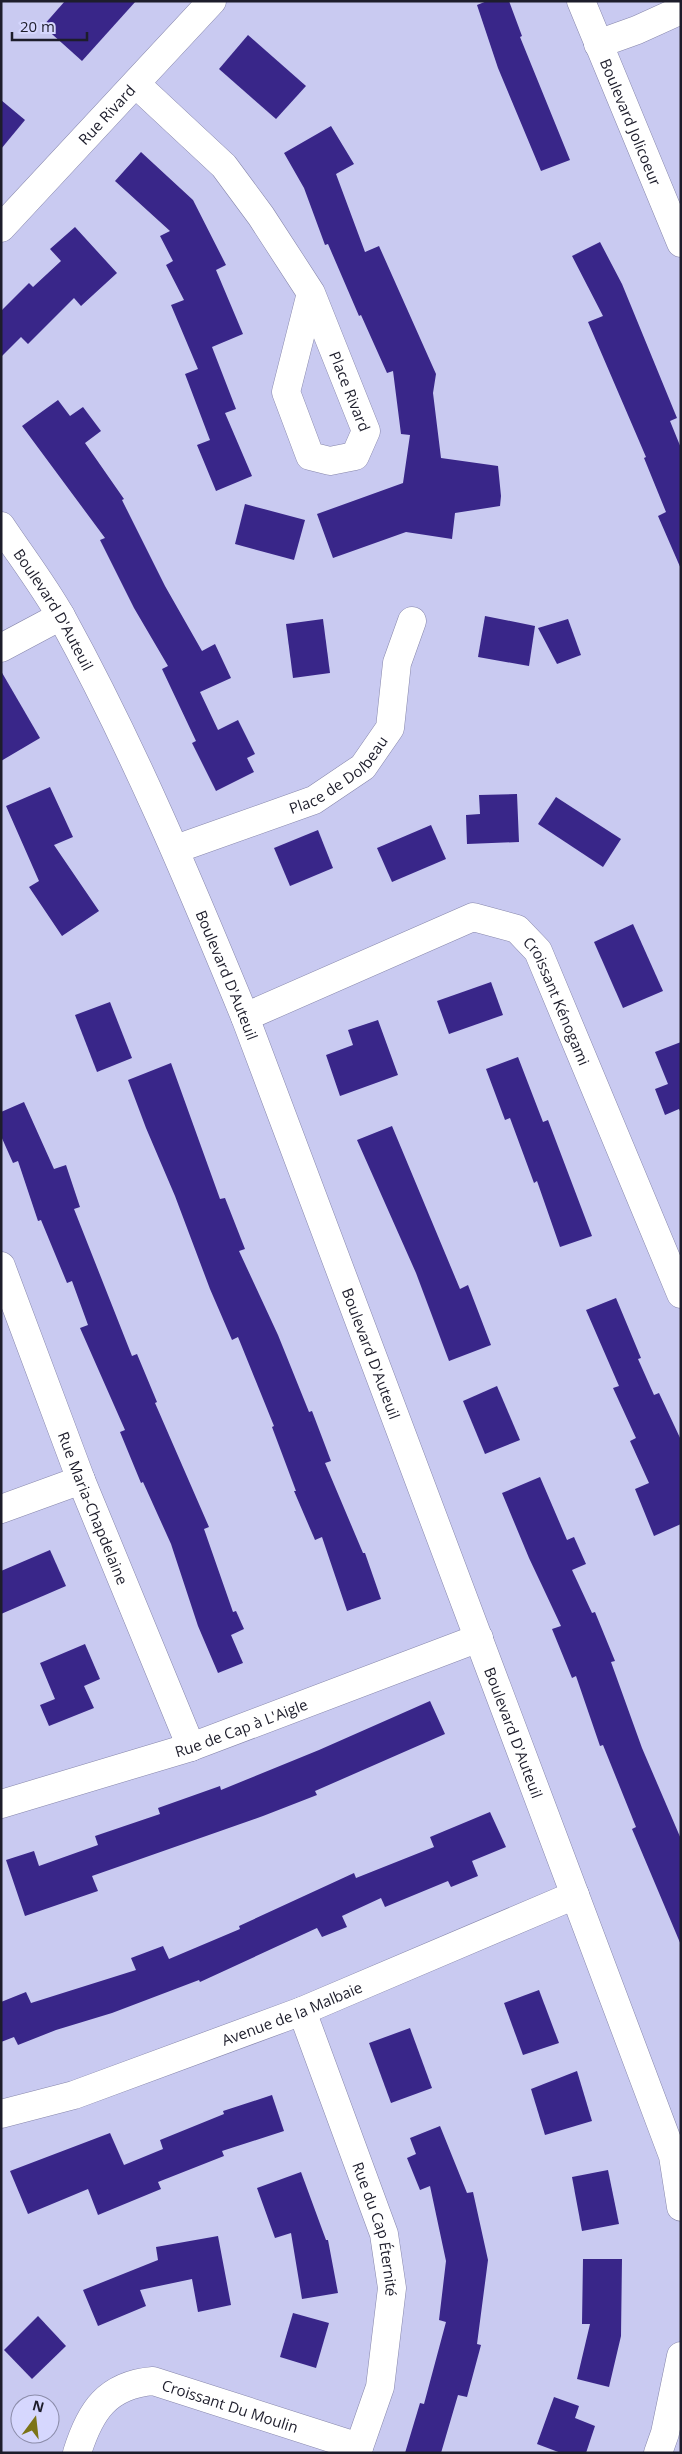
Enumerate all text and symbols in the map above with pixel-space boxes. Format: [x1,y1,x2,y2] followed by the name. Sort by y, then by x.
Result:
[12,10,88,42] scale bar
[20,16,55,36] text: 20 m
[596,55,666,189] street label: Boulevard Jolicoeur
[74,80,139,149] street label: Rue Rivard
[325,348,375,434] street label: Place Rivard
[9,545,98,674] street label: Boulevard D'Auteuil
[286,732,392,818] street label: Place de Dolbeau
[192,907,263,1043] street label: Boulevard D'Auteuil
[519,932,594,1068] street label: Croissant Kénogami
[338,1285,405,1422] street label: Boulevard D'Auteuil
[54,1429,133,1587] street label: Rue Maria-Chapdelaine
[480,1664,548,1801] street label: Boulevard D'Auteuil
[172,1694,310,1761] street label: Rue de Cap à L'Aigle
[219,1977,365,2050] street label: Avenue de la Malbaie
[348,2159,402,2297] street label: Rue du Cap Éternité
[159,2375,301,2437] street label: Croissant Du Moulin
[10,2394,60,2444] north arrow
[31,2395,46,2417] text: N

